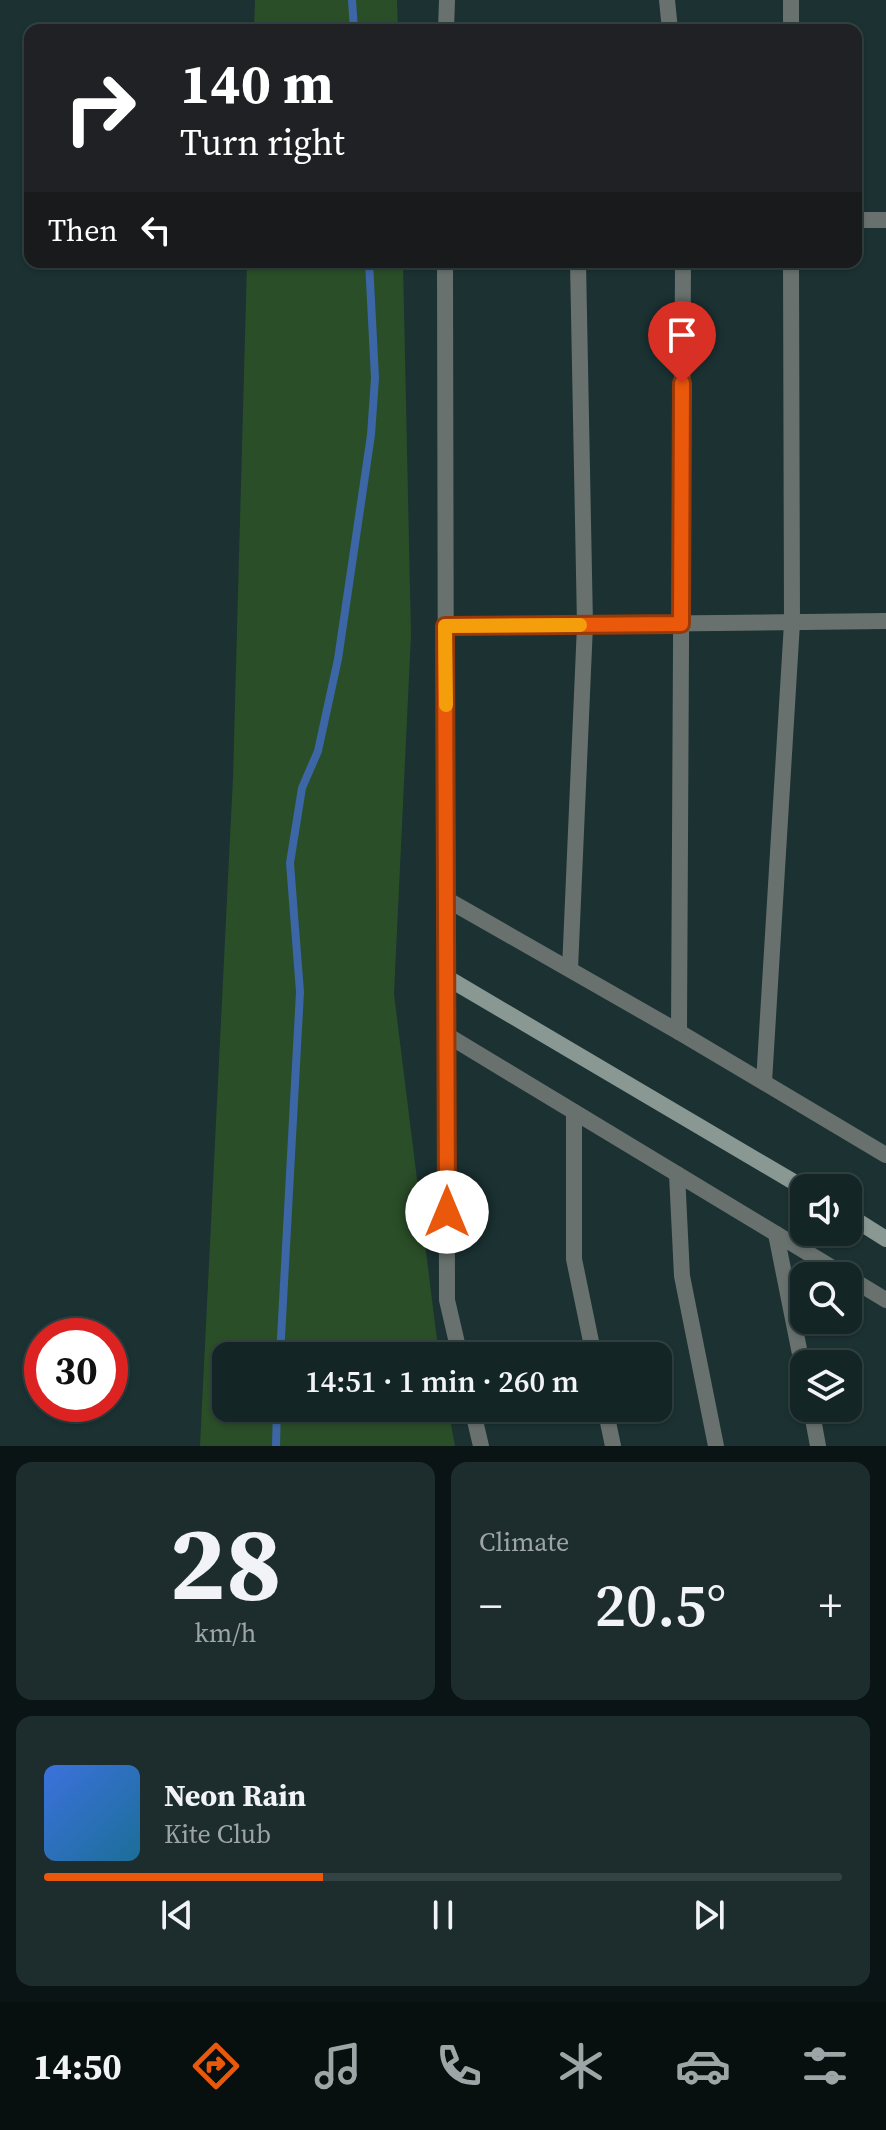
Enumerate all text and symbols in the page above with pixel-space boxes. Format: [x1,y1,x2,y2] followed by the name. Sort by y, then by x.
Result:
[180,45,334,122] text: 140 m
[48,56,152,160] icon: right
[180,118,345,167] text: Turn right
[134,208,178,252] icon: left
[48,210,118,251] text: Then
[648,301,716,383] pin
[660,313,704,357] icon: arrive
[405,1170,489,1254] position arrow
[790,1174,862,1422] map controls
[790,1174,862,1246] button: sound
[790,1262,862,1334] button: search
[24,1318,128,1422] speed limit sign: 30
[790,1350,862,1422] button: layers
[305,1361,579,1402] text: 14:51 · 1 min · 260 m
[169,1491,282,1634] text: 28
[479,1524,569,1560] text: Climate
[595,1564,726,1646] text: 20.5°
[479,1575,502,1636] text: −
[819,1575,842,1636] text: +
[195,1615,256,1651] text: km/h
[164,1775,306,1816] text: Neon Rain
[164,1816,271,1852] text: Kite Club
[155,1893,199,1937] icon: previous
[421,1893,465,1937] icon: pause
[687,1893,731,1937] icon: next
[188,2038,244,2094] icon: directions
[310,2038,366,2094] icon: music
[431,2038,487,2094] icon: phone
[553,2038,609,2094] icon: climate
[675,2038,731,2094] icon: car
[797,2038,853,2094] icon: filters
[33,2042,122,2091] text: 14:50

